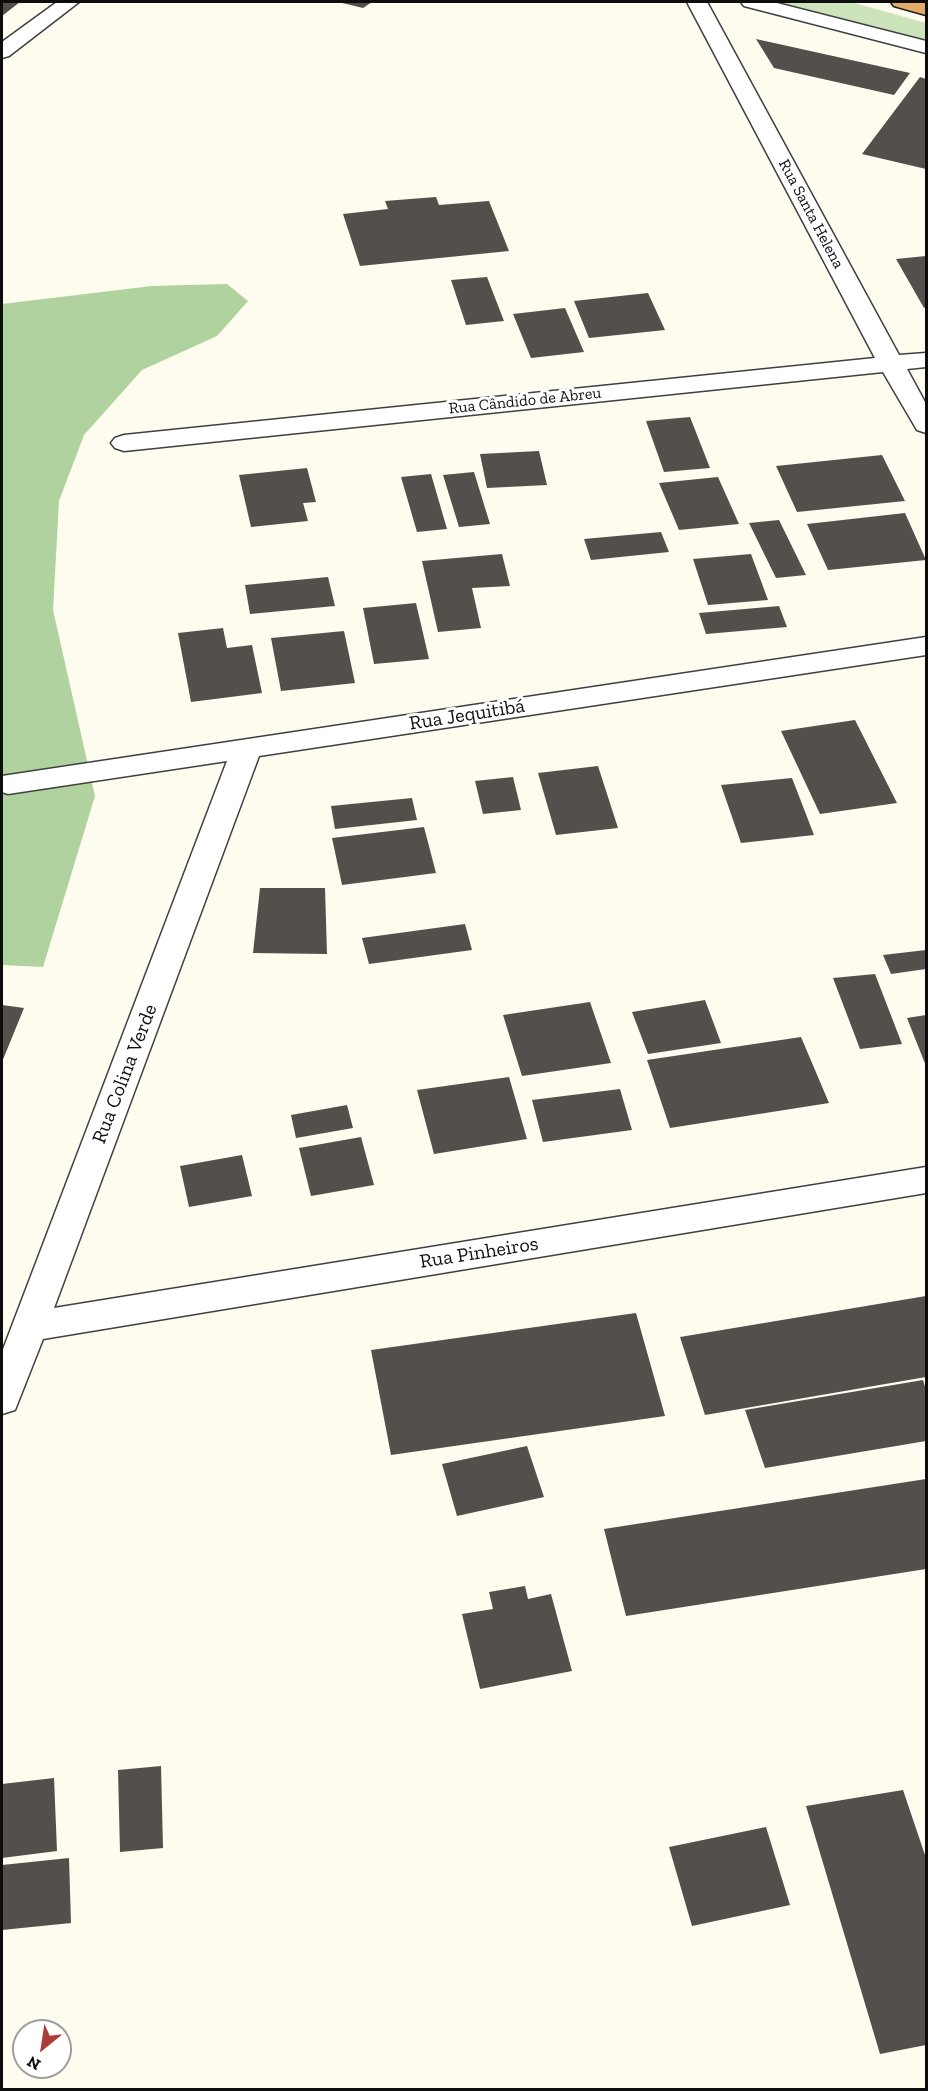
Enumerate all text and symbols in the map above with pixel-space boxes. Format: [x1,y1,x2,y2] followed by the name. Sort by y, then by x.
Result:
[774,156,848,272] street label: Rua Santa Helena
[448,383,602,419] street label: Rua Cândido de Abreu
[408,694,526,736] street label: Rua Jequitibá
[87,1001,163,1147] street label: Rua Colina Verde
[418,1232,540,1274] street label: Rua Pinheiros
[12,2019,72,2079] north arrow
[24,2052,44,2075] text: N

